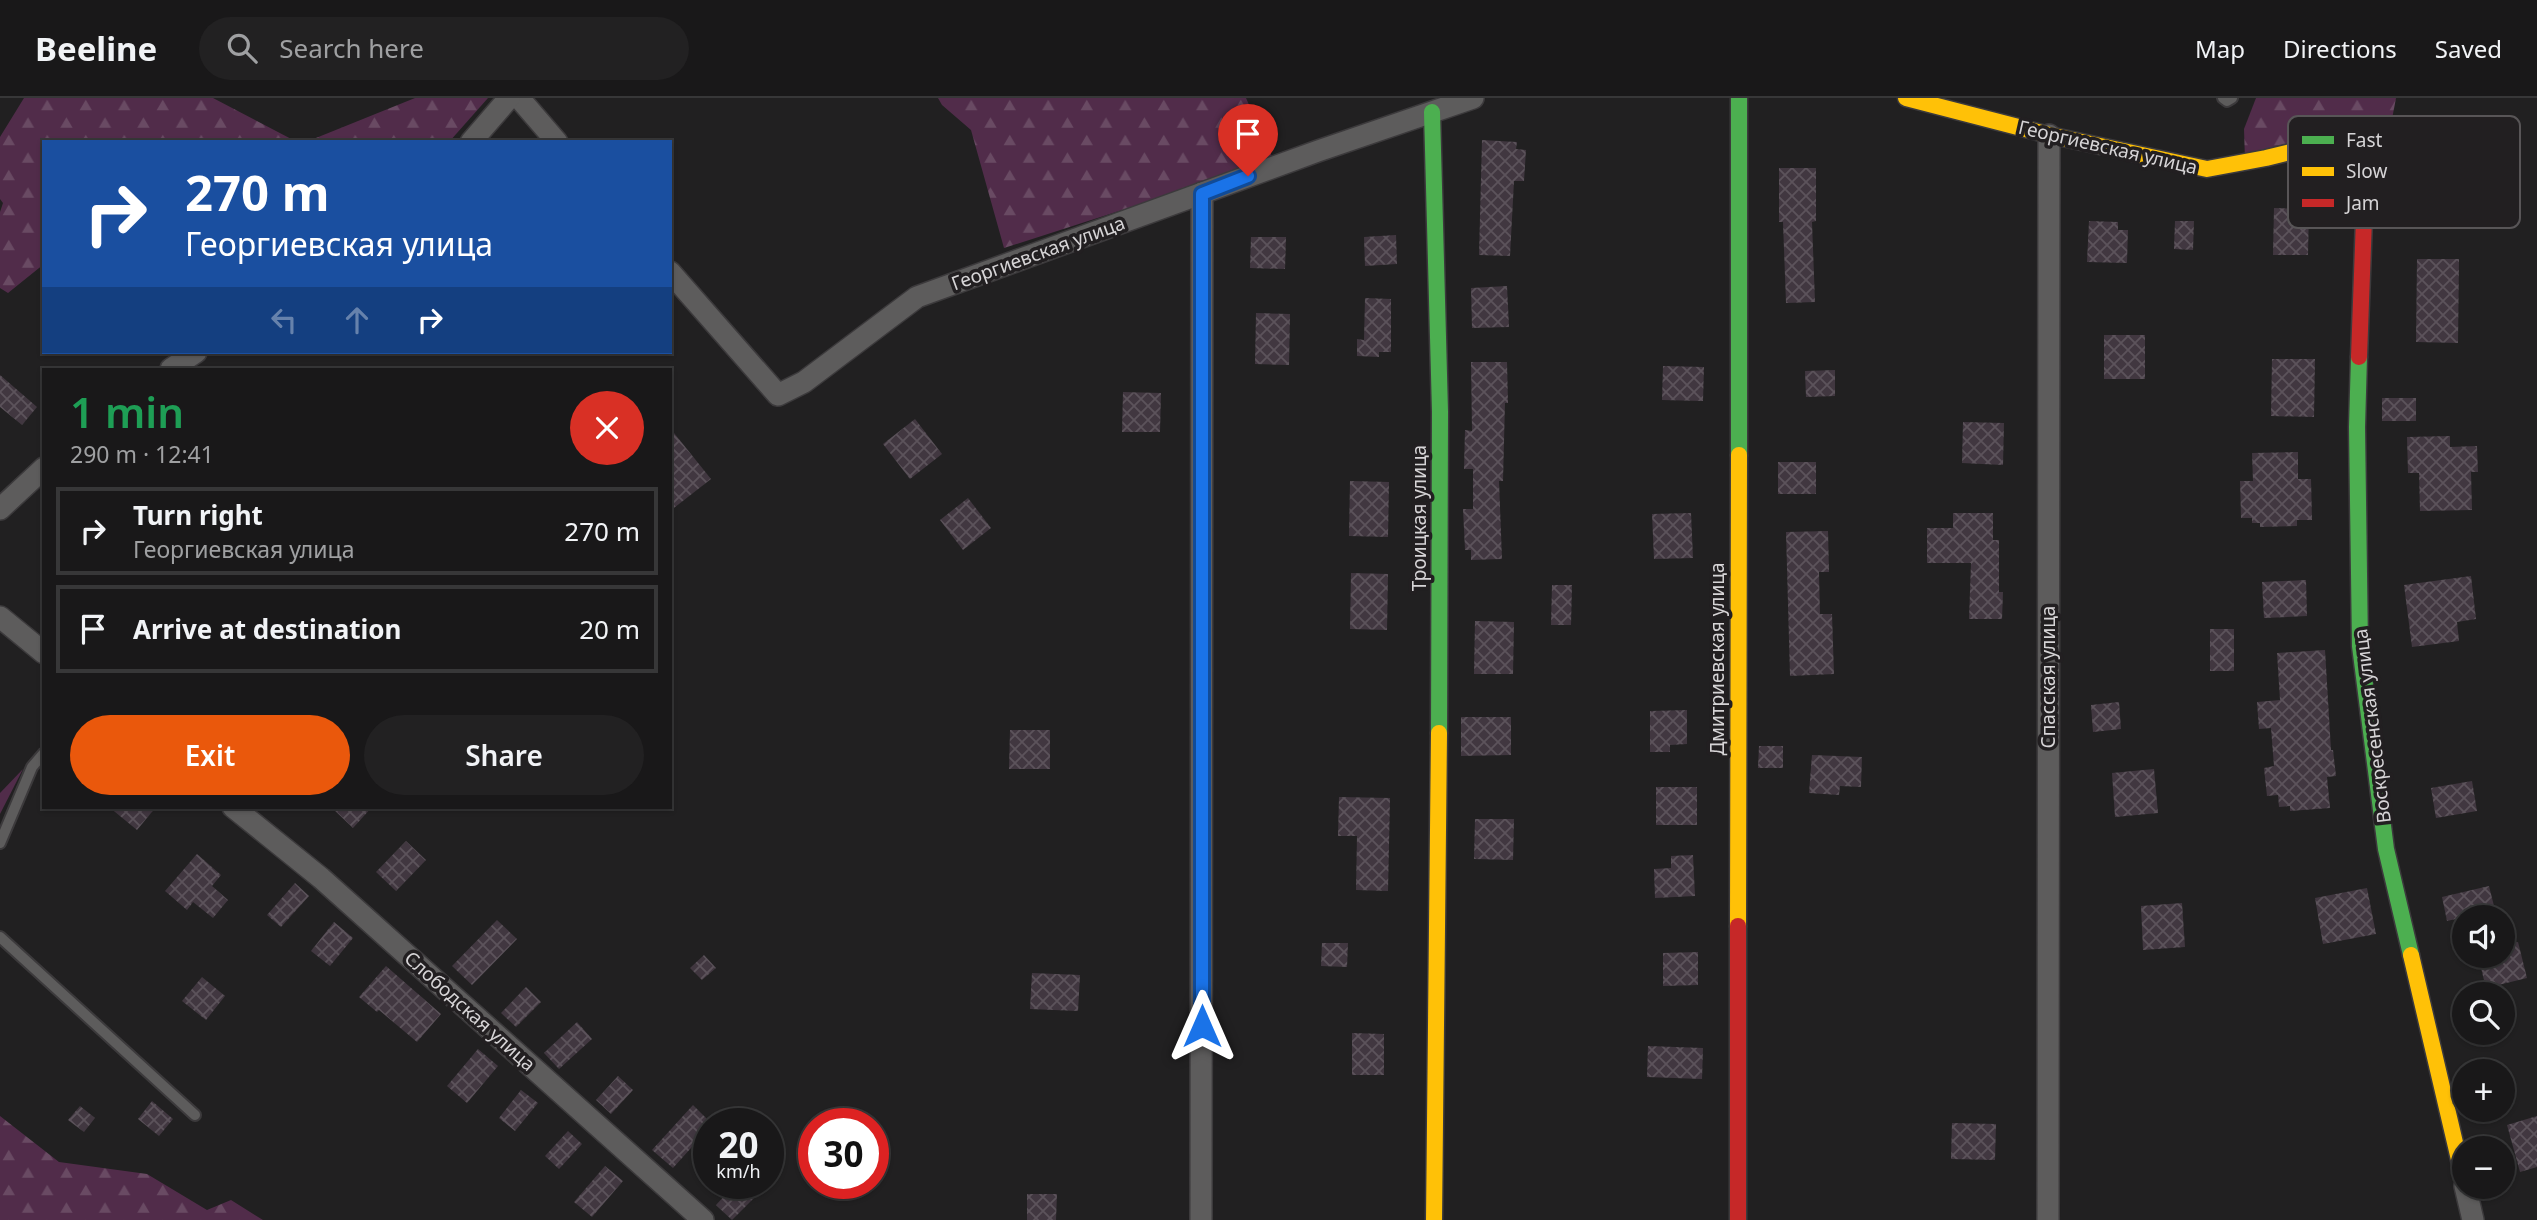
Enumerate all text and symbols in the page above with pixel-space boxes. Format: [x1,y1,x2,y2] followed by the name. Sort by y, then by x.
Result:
[199,17,689,80] search box
[35,26,157,71] text: Beeline
[223,29,261,67] icon: search
[279,30,424,66] text: Search here
[2195,32,2245,65] text: Map
[2283,32,2397,65] text: Directions
[2435,32,2502,65] text: Saved
[1218,104,1278,176] pin
[2016,114,2200,180] street label: Георгиевская улица
[1229,115,1267,153] icon: arrive
[2288,116,2520,228] legend
[2346,127,2383,153] text: Fast
[2346,158,2387,184] text: Slow
[185,159,330,225] text: 270 m
[70,168,161,259] icon: right
[2344,190,2380,216] text: Jam
[948,209,1128,297] street label: Георгиевская улица
[185,222,493,265] text: Георгиевская улица
[265,301,303,339] icon: left
[338,301,376,339] icon: ahead
[411,301,449,339] icon: right
[70,383,184,440] text: 1 min
[570,391,644,465] button: close
[70,438,214,470] text: 290 m · 12:41
[1406,445,1432,591] street label: Троицкая улица
[133,497,263,533] text: Turn right
[74,512,112,550] icon: right
[564,513,640,549] text: 270 m
[133,533,354,565] text: Георгиевская улица
[1704,562,1730,756] street label: Дмитриевская улица
[2035,606,2061,748] street label: Спасская улица
[74,610,112,648] icon: arrive
[133,611,402,647] text: Arrive at destination
[579,611,640,647] text: 20 m
[2347,627,2397,825] street label: Воскресенская улица
[70,715,350,795] button: Exit
[364,715,644,795] button: Share
[2452,905,2515,1199] map controls
[2452,905,2515,968] button: sound
[399,945,541,1077] street label: Слободская улица
[2452,982,2515,1045] button: search
[1165,989,1239,1063] position arrow
[2452,1059,2515,1122] button: +
[798,1108,889,1199] speed limit sign: 30
[718,1121,759,1168] text: 20
[2452,1136,2515,1199] button: −
[716,1159,761,1183] text: km/h

